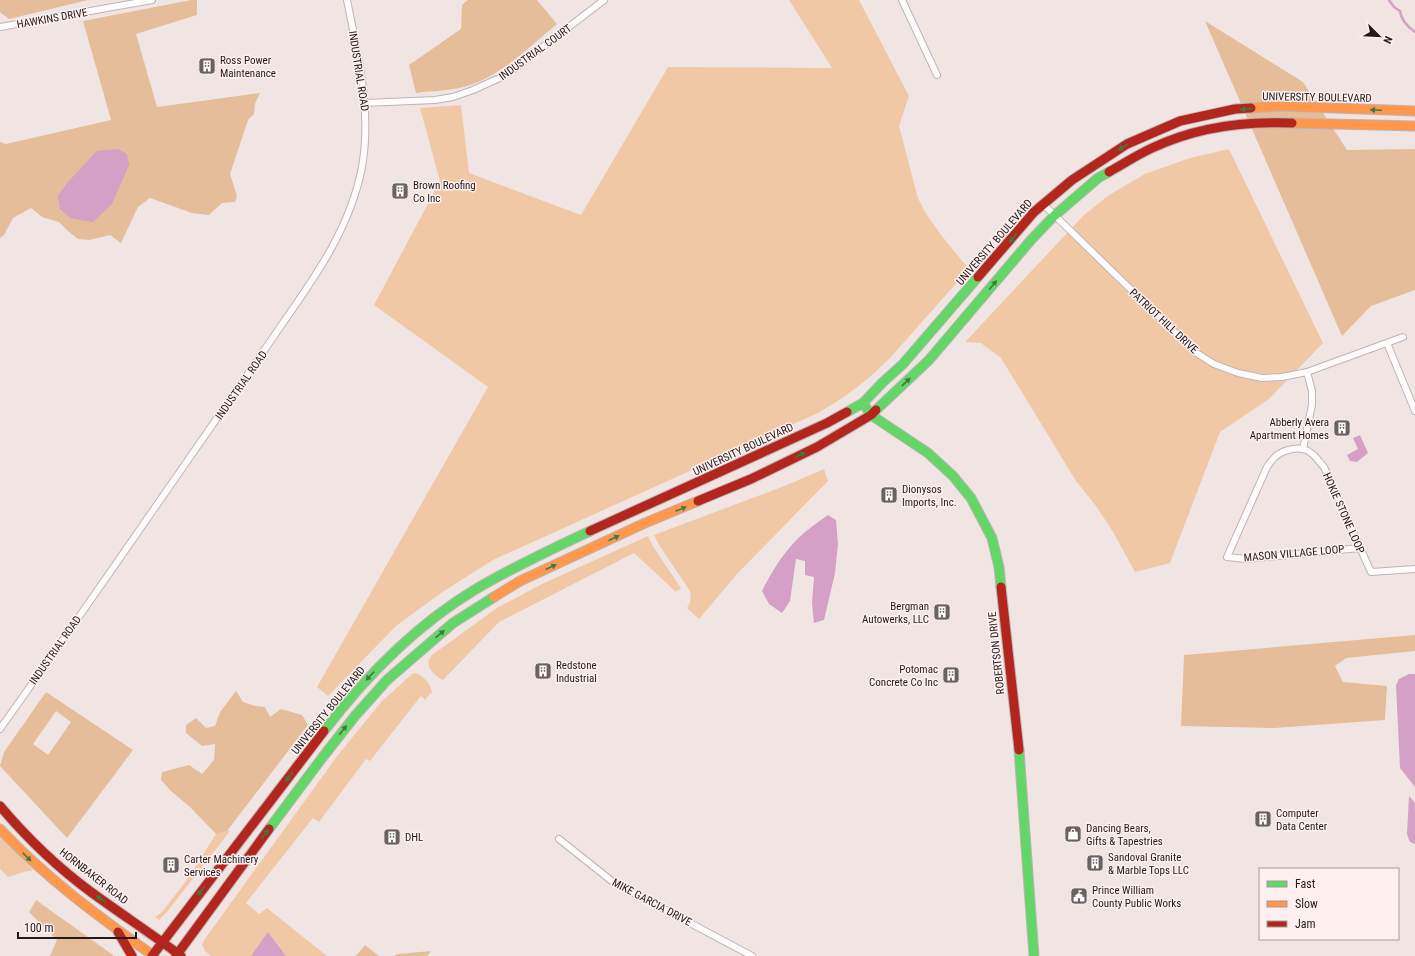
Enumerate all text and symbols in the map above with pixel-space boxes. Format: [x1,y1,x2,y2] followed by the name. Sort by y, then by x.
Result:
[16,6,89,31] street label: HAWKINS DRIVE
[1359,16,1399,56] north arrow
[497,22,574,83] street label: INDUSTRIAL COURT
[346,30,371,112] street label: INDUSTRIAL ROAD
[1380,34,1395,46] text: N
[220,54,276,80] place label: Ross Power Maintenance
[197,56,217,76] building icon: Ross Power Maintenance
[1262,90,1372,105] street label: UNIVERSITY BOULEVARD
[1240,105,1252,112] one-way arrow
[1369,107,1382,113] one-way arrow
[1118,143,1128,151] one-way arrow
[413,179,476,205] place label: Brown Roofing Co Inc
[390,181,410,201] building icon: Brown Roofing Co Inc
[954,197,1035,288] street label: UNIVERSITY BOULEVARD
[1008,233,1017,243] one-way arrow
[988,280,997,290] one-way arrow
[1127,286,1201,357] street label: PATRIOT HILL DRIVE
[213,348,270,422] street label: INDUSTRIAL ROAD
[901,377,911,387] one-way arrow
[1250,416,1329,442] place label: Abberly Avera Apartment Homes
[1332,418,1352,438] building icon: Abberly Avera Apartment Homes
[691,420,796,478] street label: UNIVERSITY BOULEVARD
[794,452,806,458] one-way arrow
[1320,471,1367,556] street label: HOKIE STONE LOOP
[902,483,957,509] place label: Dionysos Imports, Inc.
[879,485,899,505] building icon: Dionysos Imports, Inc.
[676,505,688,511] one-way arrow
[608,535,619,541] one-way arrow
[1243,543,1345,564] street label: MASON VILLAGE LOOP
[545,564,557,570] one-way arrow
[862,600,929,626] place label: Bergman Autowerks, LLC
[932,602,952,622] building icon: Bergman Autowerks, LLC
[986,610,1007,695] street label: ROBERTSON DRIVE
[27,613,84,687] street label: INDUSTRIAL ROAD
[435,629,445,638] one-way arrow
[556,659,597,685] place label: Redstone Industrial
[533,661,553,681] building icon: Redstone Industrial
[869,663,938,689] place label: Potomac Concrete Co Inc
[289,664,368,757] street label: UNIVERSITY BOULEVARD
[941,665,961,685] building icon: Potomac Concrete Co Inc
[366,671,375,681] one-way arrow
[339,725,348,736] one-way arrow
[285,772,293,782] one-way arrow
[1276,807,1328,833] place label: Computer Data Center
[1253,809,1273,829] building icon: Computer Data Center
[1086,822,1163,848] place label: Dancing Bears, Gifts & Tapestries
[1063,824,1083,844] shop icon: Dancing Bears, Gifts & Tapestries
[382,827,402,847] building icon: DHL
[261,829,270,840] one-way arrow
[405,831,423,844] place label: DHL
[57,846,130,907] street label: HORNBAKER ROAD
[1108,851,1189,877] place label: Sandoval Granite & Marble Tops LLC
[22,853,32,862] one-way arrow
[184,853,259,879] place label: Carter Machinery Services
[1085,853,1105,873] building icon: Sandoval Granite & Marble Tops LLC
[161,855,181,875] building icon: Carter Machinery Services
[1259,868,1399,940] legend
[610,876,694,929] street label: MIKE GARCIA DRIVE
[1295,877,1316,891] text: Fast
[1092,884,1181,910] place label: Prince William County Public Works
[197,886,206,897] one-way arrow
[1069,886,1089,906] public building icon: Prince William County Public Works
[96,895,107,903] one-way arrow
[1295,897,1318,911] text: Slow
[18,914,136,940] scale bar
[1295,917,1316,931] text: Jam
[24,921,54,935] text: 100 m

